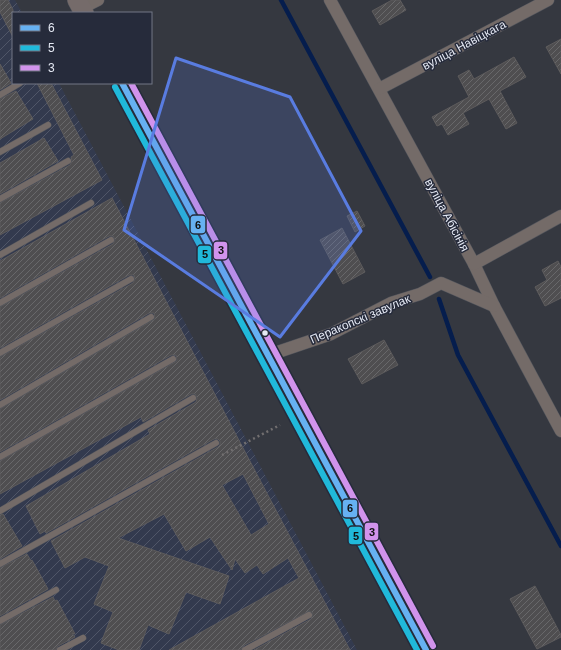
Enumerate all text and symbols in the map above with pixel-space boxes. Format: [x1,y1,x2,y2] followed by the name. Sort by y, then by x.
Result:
[12,12,152,84] legend
[420,17,508,73] street label: вуліца Навіцкага
[48,21,55,35] text: 6
[48,41,55,55] text: 5
[48,61,55,75] text: 3
[422,176,472,254] street label: вуліца Абісінія
[190,215,206,234] line badge: 6
[195,219,201,231] text: 6
[213,241,228,260] line badge: 3
[218,244,224,256] text: 3
[197,245,212,264] line badge: 5
[202,248,208,260] text: 5
[308,291,413,346] street label: Перакопскі завулак
[260,328,270,338] unlabelled marker
[342,499,358,518] line badge: 6
[347,502,353,514] text: 6
[364,522,379,541] line badge: 3
[348,526,363,545] line badge: 5
[369,526,375,538] text: 3
[353,530,359,542] text: 5

